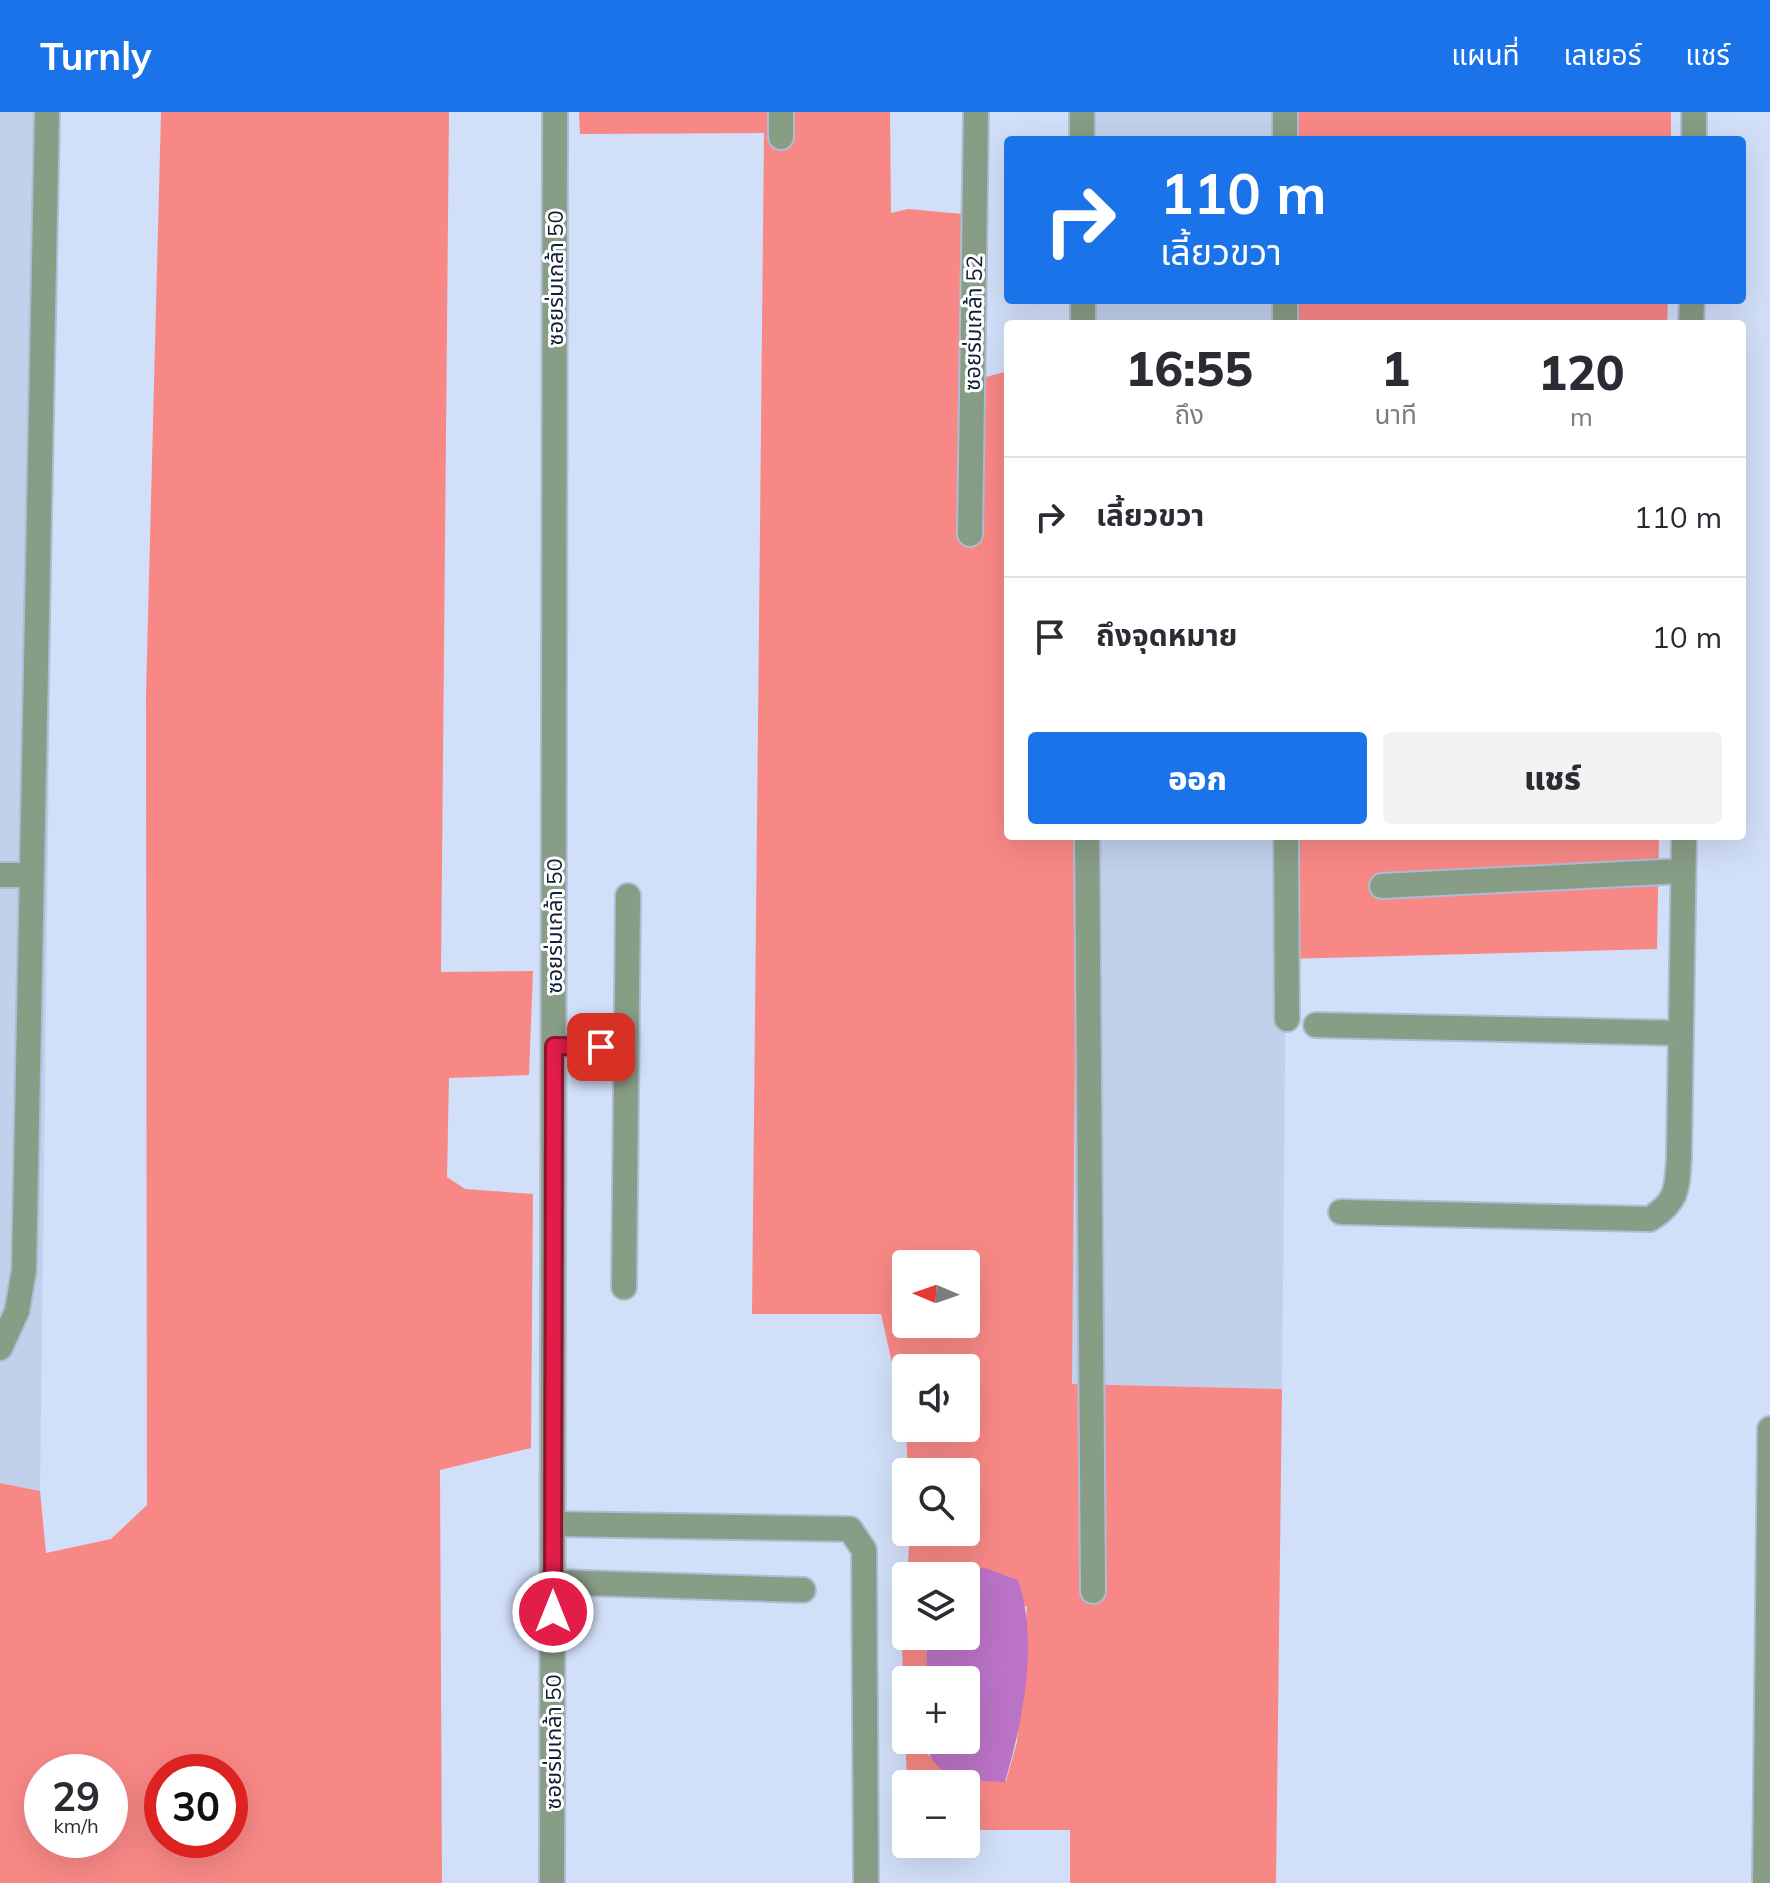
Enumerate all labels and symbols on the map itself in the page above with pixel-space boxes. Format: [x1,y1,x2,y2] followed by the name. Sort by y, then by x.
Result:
[541,210,569,346] street label: ซอยร่มเกล้า 50
[958,255,988,391] street label: ซอยร่มเกล้า 52
[540,858,568,994] street label: ซอยร่มเกล้า 50
[567,1013,635,1081] pin
[892,1250,980,1338] north arrow
[511,1570,595,1654] position arrow
[539,1674,567,1810] street label: ซอยร่มเกล้า 50
[144,1754,248,1858] speed limit sign: 30

